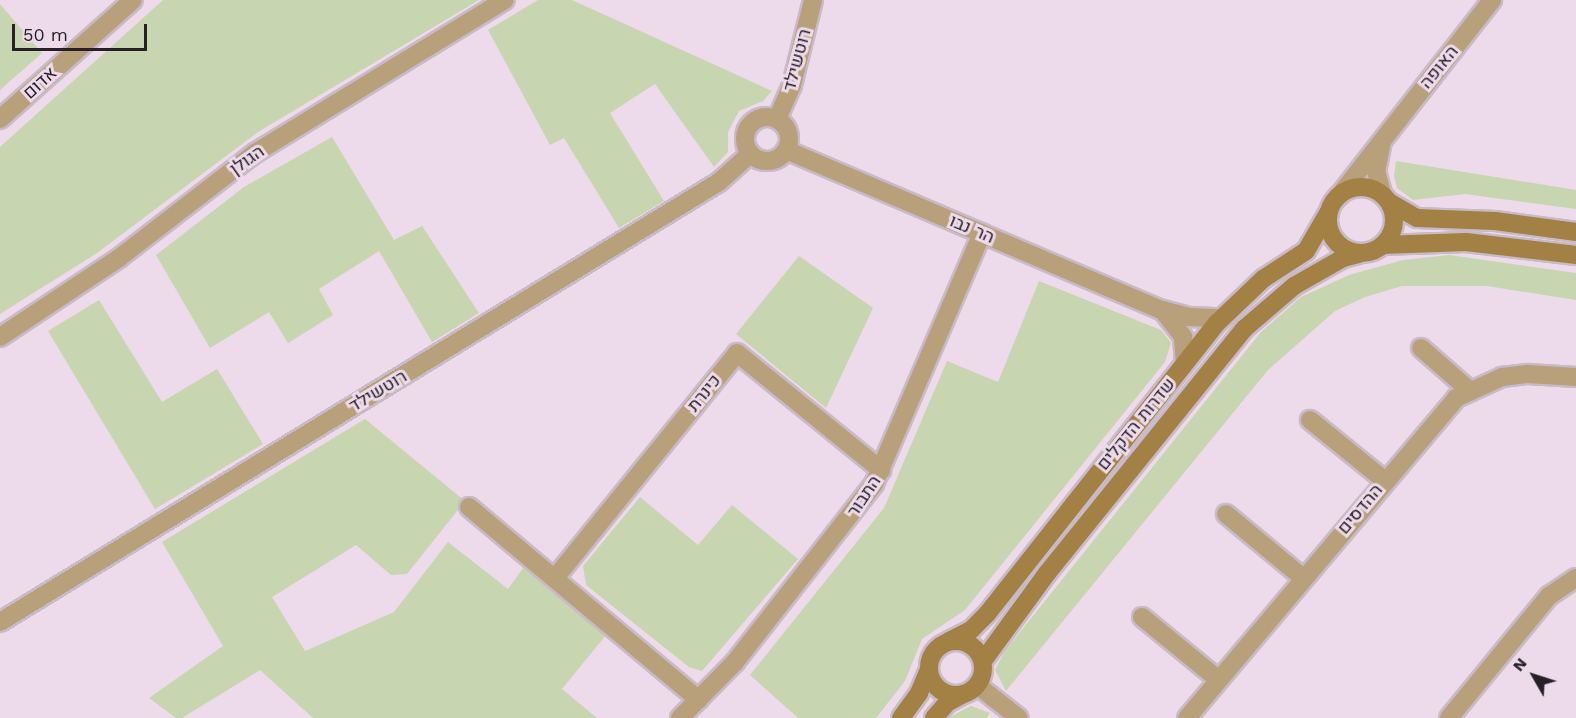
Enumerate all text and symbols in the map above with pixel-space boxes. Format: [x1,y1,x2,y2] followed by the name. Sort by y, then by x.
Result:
[15,12,150,50] scale bar
[23,24,68,45] text: 50 m
[778,26,816,94] street label: רוטשילד
[1415,41,1463,93] street label: האופה
[19,62,61,104] street label: אדום
[226,140,268,180] street label: הגולן
[946,210,998,248] street label: הר נבו
[345,365,411,417] street label: רוטשילד
[682,370,726,416] street label: כינרת
[1092,374,1180,474] street label: שדרות הדקלים
[842,471,886,521] street label: התבור
[1333,480,1387,538] street label: ההדסים
[1504,646,1564,706] north arrow
[1509,654,1531,675] text: N

